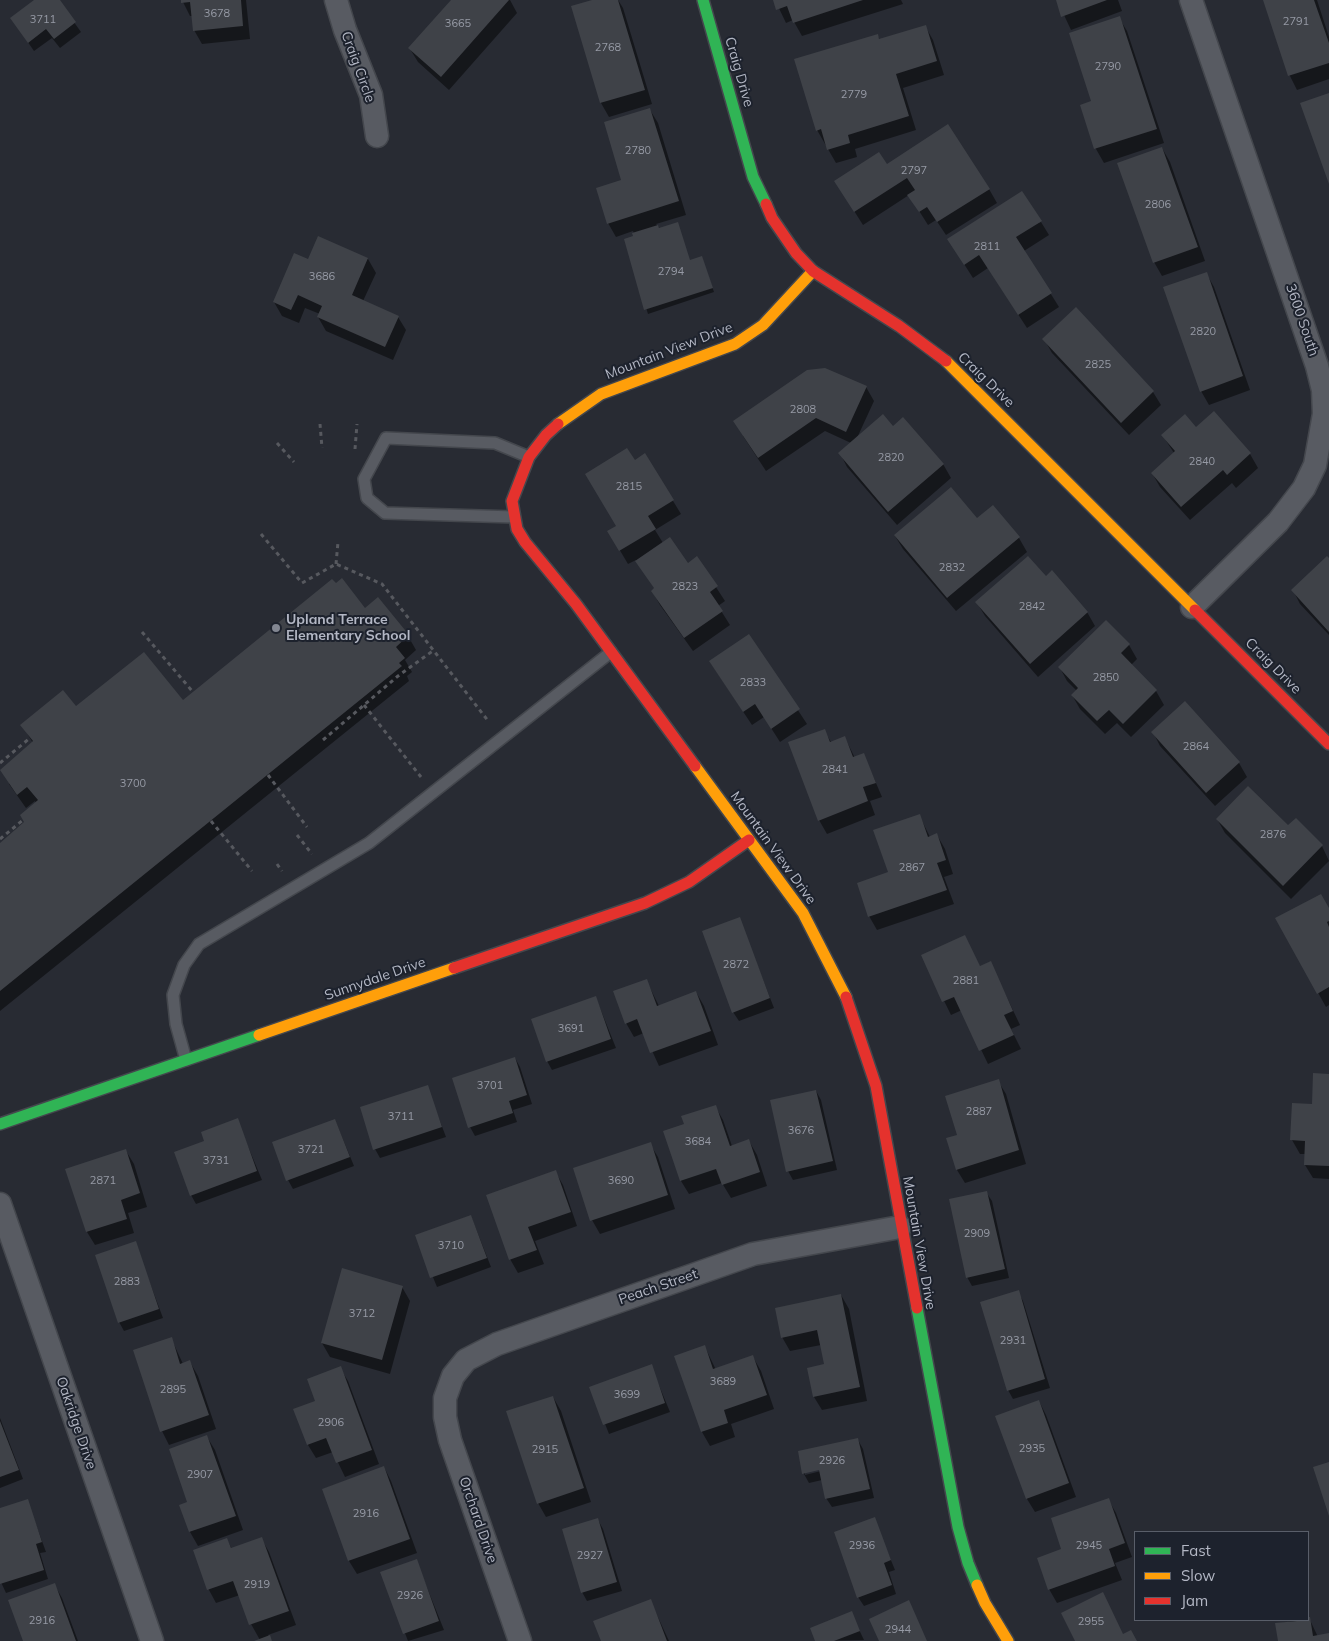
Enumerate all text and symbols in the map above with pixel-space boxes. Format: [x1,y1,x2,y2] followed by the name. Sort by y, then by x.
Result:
[204,7,230,21] house number: 3678
[30,13,56,27] house number: 3711
[1283,15,1309,29] house number: 2791
[445,17,471,31] house number: 3665
[337,29,379,105] street label: Craig Circle
[721,35,757,109] street label: Craig Drive
[595,41,621,55] house number: 2768
[1095,60,1121,74] house number: 2790
[841,88,867,102] house number: 2779
[625,144,651,158] house number: 2780
[901,164,927,178] house number: 2797
[1145,198,1171,212] house number: 2806
[974,240,1000,254] house number: 2811
[658,265,684,279] house number: 2794
[309,270,335,284] house number: 3686
[1282,282,1322,358] street label: 3600 South
[603,319,735,383] street label: Mountain View Drive
[1190,325,1216,339] house number: 2820
[954,349,1018,411] street label: Craig Drive
[1085,358,1111,372] house number: 2825
[790,403,816,417] house number: 2808
[878,451,904,465] house number: 2820
[1189,455,1215,469] house number: 2840
[616,480,642,494] house number: 2815
[939,561,965,575] house number: 2832
[672,580,698,594] house number: 2823
[1019,600,1045,614] house number: 2842
[286,612,410,644] place label: Upland Terrace Elementary School
[270,622,282,634] marker: Upland Terrace Elementary School
[1242,635,1304,697] street label: Craig Drive
[1093,671,1119,685] house number: 2850
[740,676,766,690] house number: 2833
[1183,740,1209,754] house number: 2864
[822,763,848,777] house number: 2841
[120,777,146,791] house number: 3700
[727,788,819,908] street label: Mountain View Drive
[1260,828,1286,842] house number: 2876
[899,861,925,875] house number: 2867
[322,954,428,1004] street label: Sunnydale Drive
[723,958,749,972] house number: 2872
[953,974,979,988] house number: 2881
[558,1022,584,1036] house number: 3691
[477,1079,503,1093] house number: 3701
[966,1105,992,1119] house number: 2887
[388,1110,414,1124] house number: 3711
[788,1124,814,1138] house number: 3676
[685,1135,711,1149] house number: 3684
[298,1143,324,1157] house number: 3721
[203,1154,229,1168] house number: 3731
[90,1174,116,1188] house number: 2871
[608,1174,634,1188] house number: 3690
[899,1175,939,1311] street label: Mountain View Drive
[964,1227,990,1241] house number: 2909
[438,1239,464,1253] house number: 3710
[616,1266,700,1308] street label: Peach Street
[114,1275,140,1289] house number: 2883
[349,1307,375,1321] house number: 3712
[1000,1334,1026,1348] house number: 2931
[52,1375,100,1471] street label: Oakridge Drive
[710,1375,736,1389] house number: 3689
[160,1383,186,1397] house number: 2895
[614,1388,640,1402] house number: 3699
[318,1416,344,1430] house number: 2906
[1019,1442,1045,1456] house number: 2935
[532,1443,558,1457] house number: 2915
[819,1454,845,1468] house number: 2926
[187,1468,213,1482] house number: 2907
[455,1475,501,1565] street label: Orchard Drive
[353,1507,379,1521] house number: 2916
[1134,1531,1309,1621] legend
[849,1539,875,1553] house number: 2936
[1076,1539,1102,1553] house number: 2945
[1181,1541,1211,1560] text: Fast
[577,1549,603,1563] house number: 2927
[1181,1566,1215,1585] text: Slow
[244,1578,270,1592] house number: 2919
[397,1589,423,1603] house number: 2926
[1181,1591,1208,1610] text: Jam
[29,1614,55,1628] house number: 2916
[1078,1615,1104,1629] house number: 2955
[885,1623,911,1637] house number: 2944

